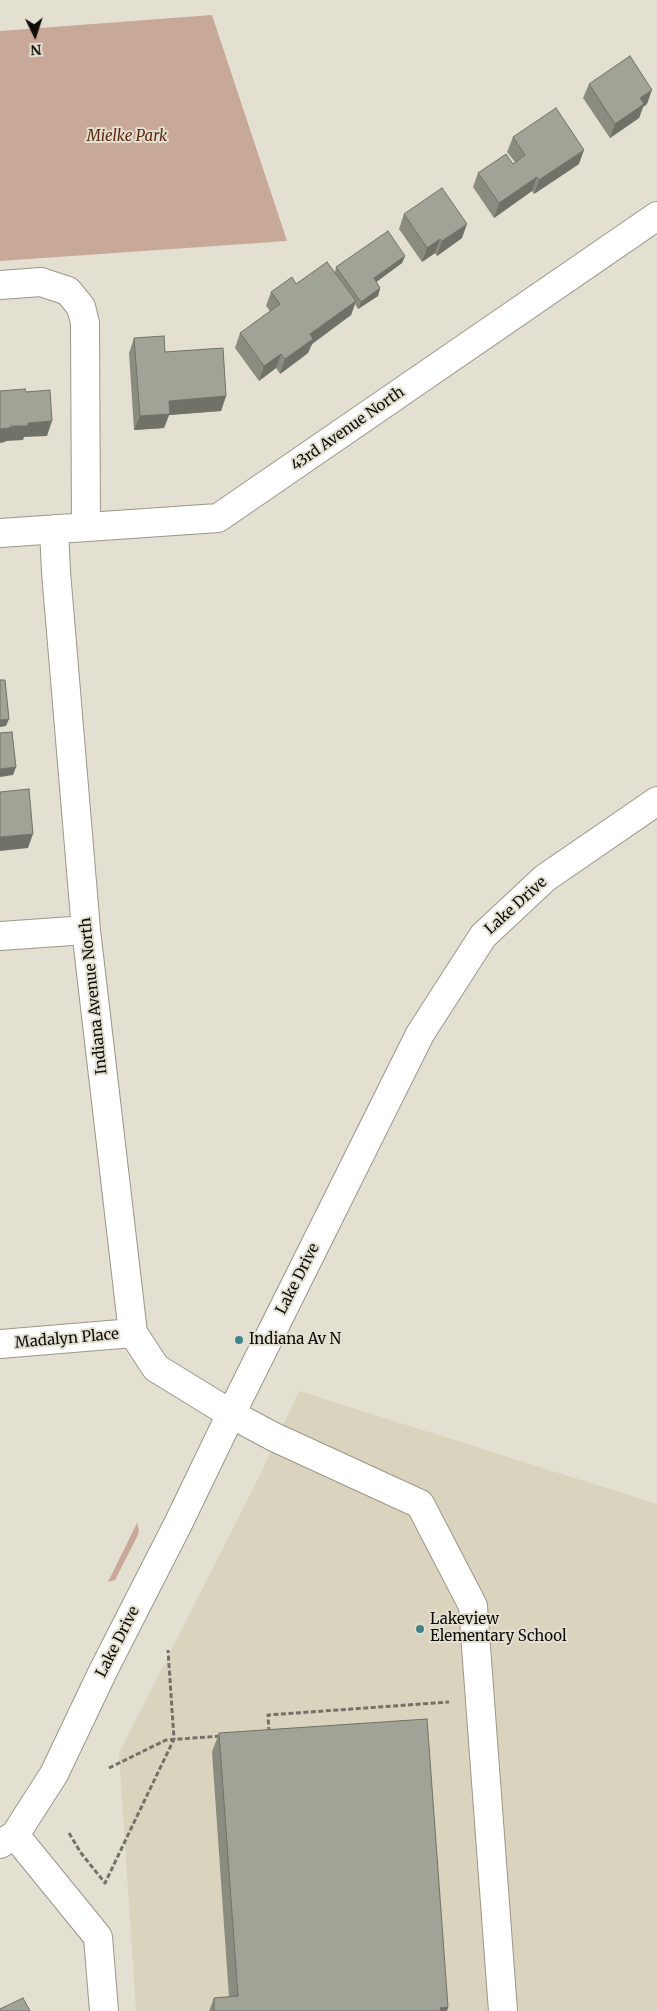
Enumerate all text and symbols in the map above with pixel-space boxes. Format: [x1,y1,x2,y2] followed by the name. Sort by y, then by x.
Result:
[10,10,60,60] north arrow
[30,41,42,59] text: N
[87,128,167,146] park label: Mielke Park
[288,383,408,475] street label: 43rd Avenue North
[481,873,551,939] street label: Lake Drive
[77,917,111,1075] street label: Indiana Avenue North
[272,1240,324,1318] street label: Lake Drive
[14,1325,120,1353] street label: Madalyn Place
[249,1331,341,1349] place label: Indiana Av N
[233,1334,245,1346] marker: Indiana Av N
[92,1603,144,1681] street label: Lake Drive
[430,1611,567,1646] place label: Lakeview Elementary School
[414,1623,426,1635] marker: Lakeview Elementary School

